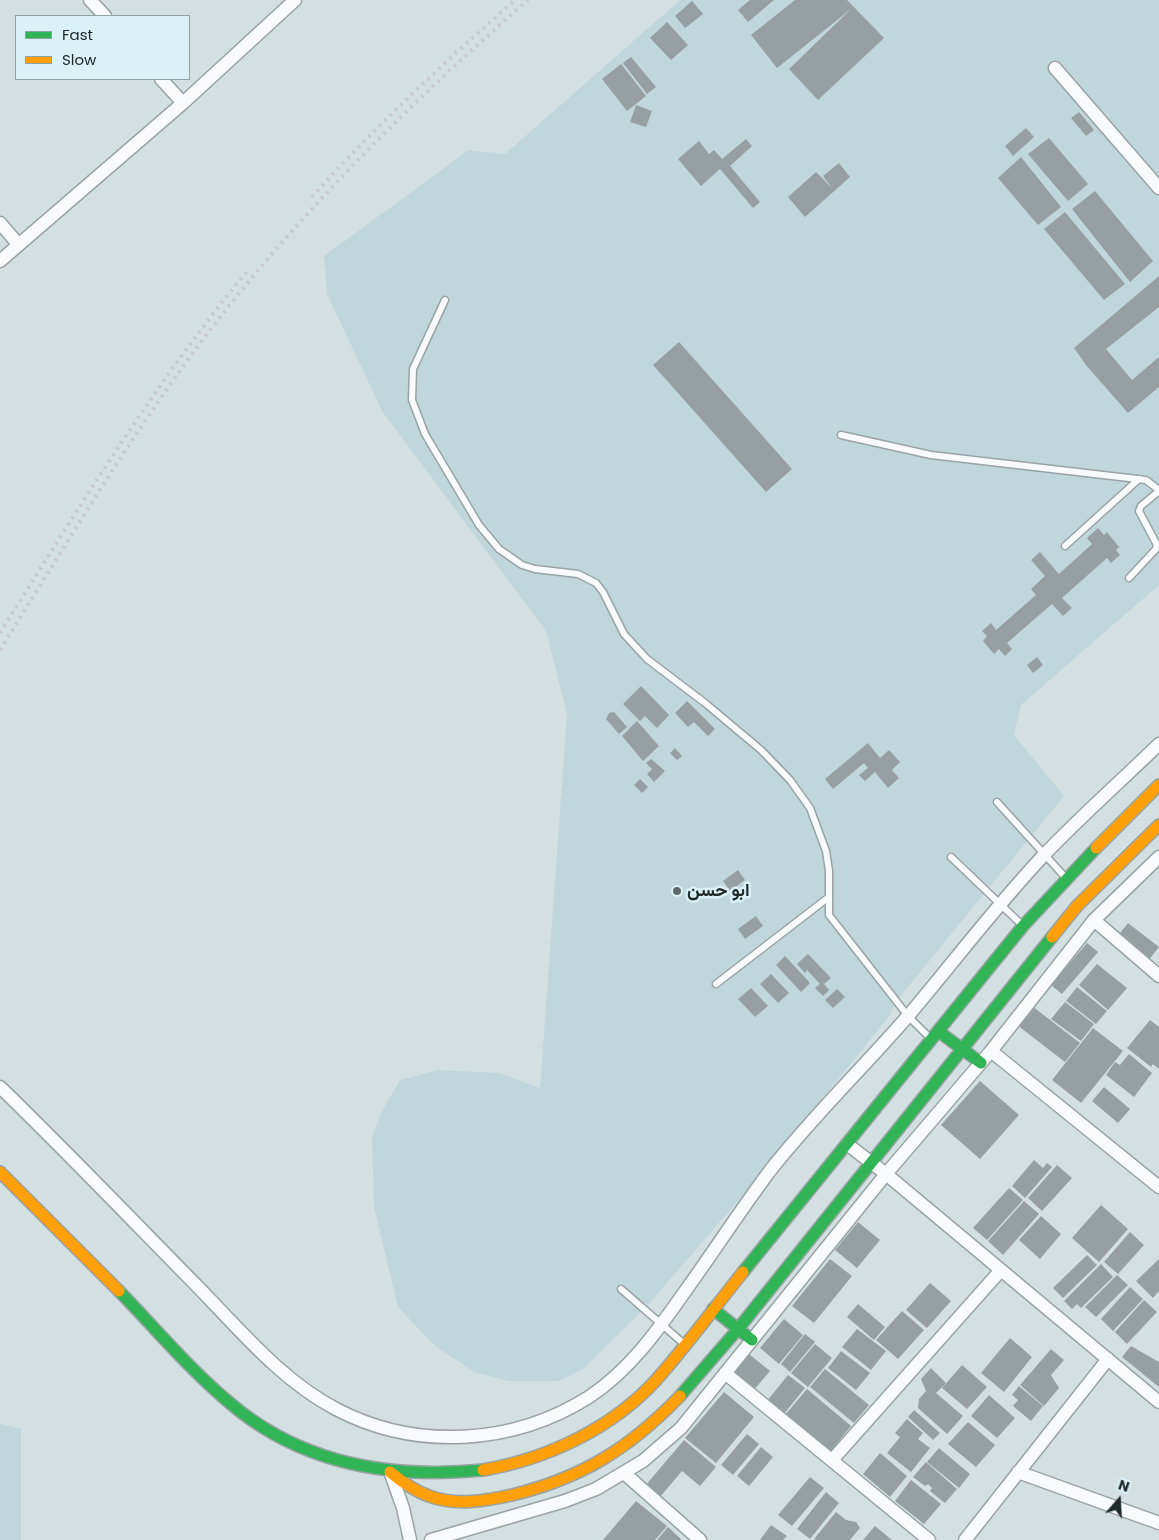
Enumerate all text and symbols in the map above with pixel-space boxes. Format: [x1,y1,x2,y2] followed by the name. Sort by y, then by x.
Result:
[15,15,190,80] legend
[62,24,93,45] text: Fast
[62,49,96,70] text: Slow
[687,880,750,902] place label: ابو حسن
[671,885,683,897] marker: ابو حسن
[1094,1475,1144,1525] north arrow
[1116,1475,1132,1497] text: N

